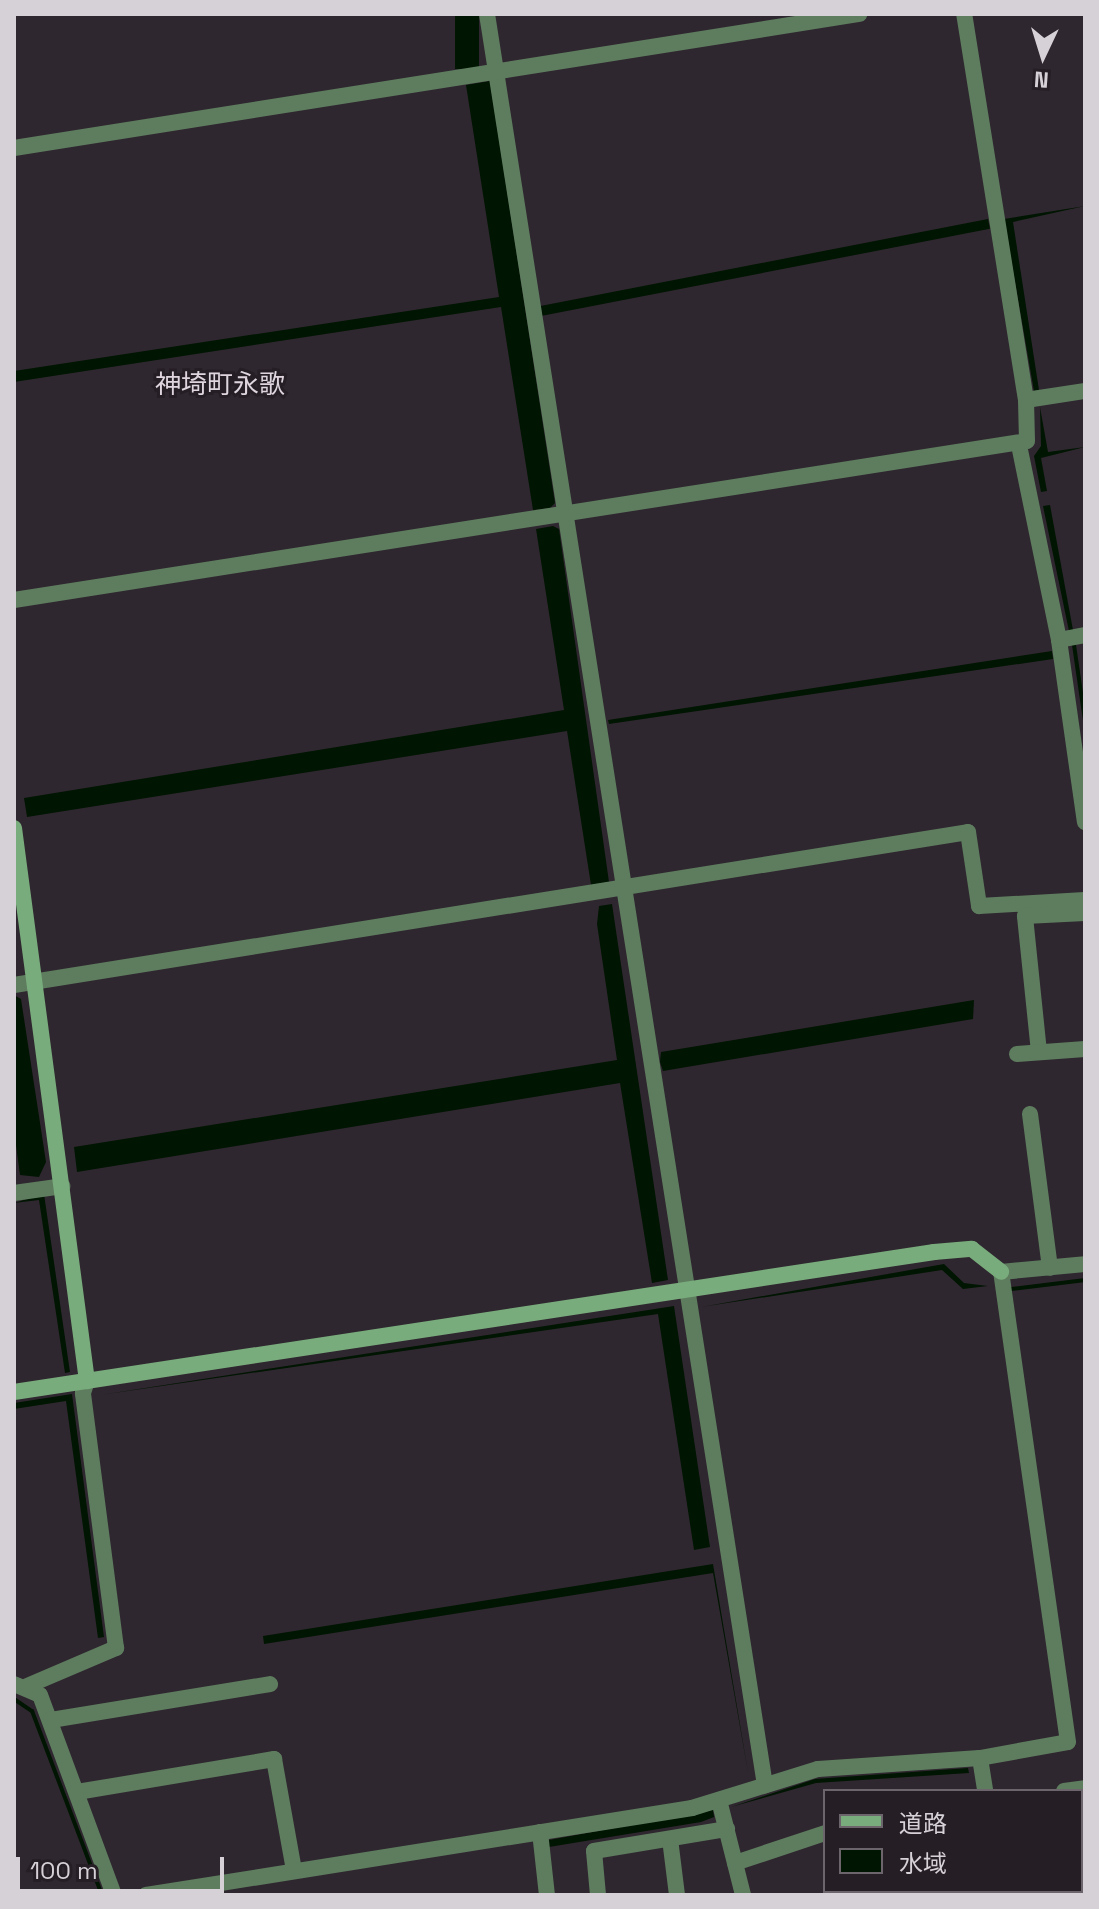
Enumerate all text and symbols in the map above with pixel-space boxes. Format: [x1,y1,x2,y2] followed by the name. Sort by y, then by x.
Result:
[1003,16,1083,96] north arrow
[1033,65,1050,94] text: N
[155,369,285,401] district label: 神埼町永歌
[823,1789,1083,1893] legend
[899,1808,947,1839] text: 道路
[20,1841,228,1891] scale bar
[899,1848,947,1879] text: 水域
[30,1855,98,1886] text: 100 m

